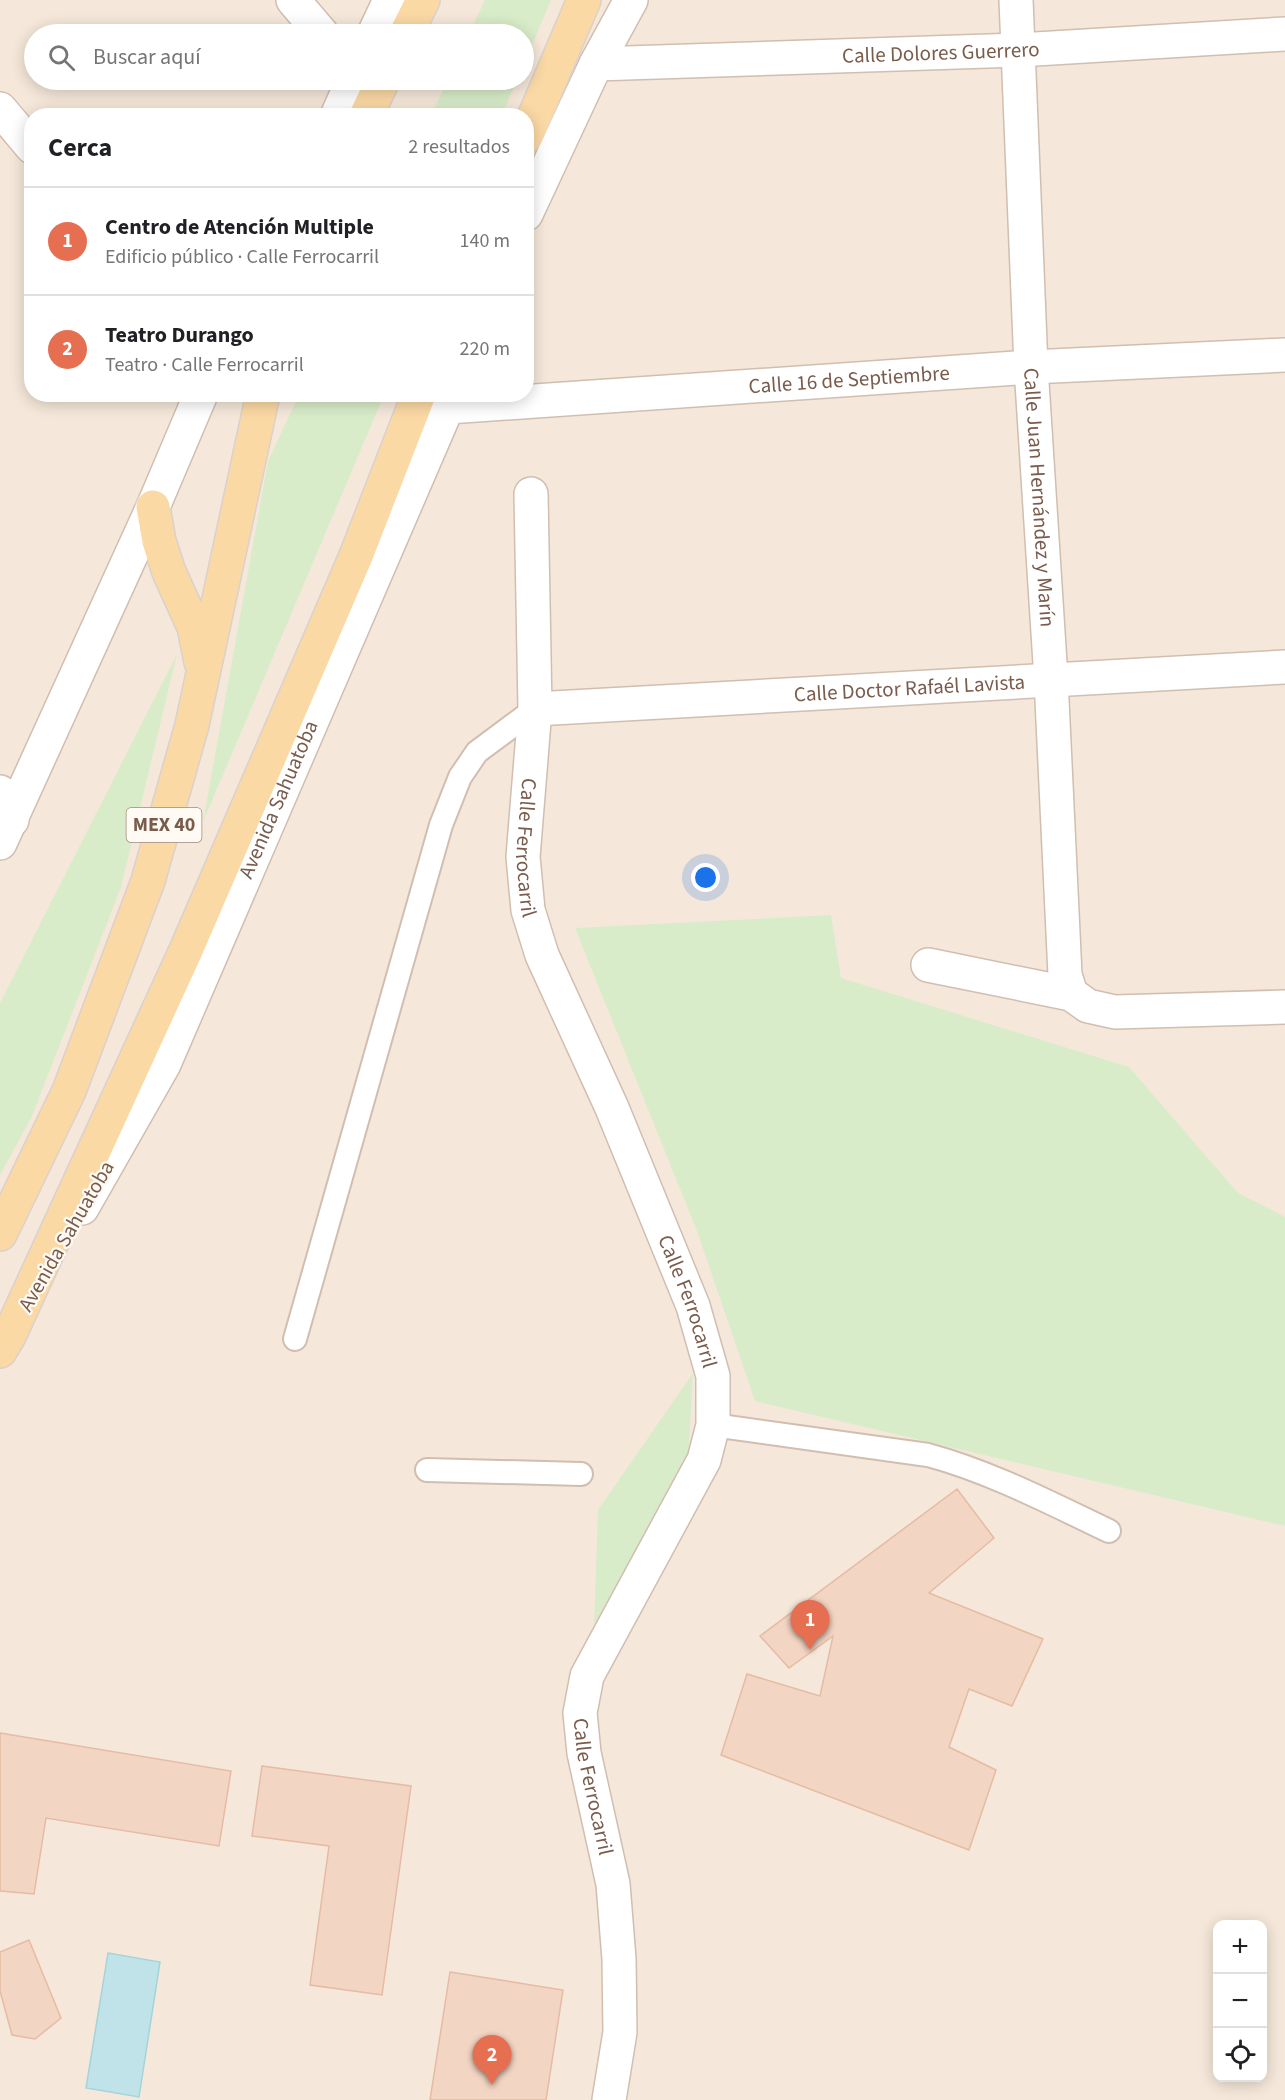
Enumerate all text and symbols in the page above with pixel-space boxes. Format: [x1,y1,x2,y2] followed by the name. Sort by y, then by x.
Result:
[24,24,534,90] search box
[842,34,1040,71] street label: Calle Dolores Guerrero
[45,41,78,74] icon: search
[93,41,201,73] text: Buscar aquí
[48,129,112,166] text: Cerca
[408,133,510,161] text: 2 resultados
[105,211,374,243] text: Centro de Atención Multiple
[62,227,73,255] text: 1
[460,227,510,255] text: 140 m
[105,243,379,271] text: Edificio público · Calle Ferrocarril
[105,319,254,351] text: Teatro Durango
[62,335,73,363] text: 2
[460,335,510,363] text: 220 m
[105,351,304,379] text: Teatro · Calle Ferrocarril
[748,358,951,401] street label: Calle 16 de Septiembre
[1016,367,1063,628] street label: Calle Juan Hernández y Marín
[793,667,1026,709] street label: Calle Doctor Rafaél Lavista
[231,715,326,883] street label: Avenida Sahuatoba
[508,777,544,921] street label: Calle Ferrocarril
[126,808,201,842] road number: MEX 40
[691,863,720,892] your location
[11,1155,121,1317] street label: Avenida Sahuatoba
[650,1230,725,1371] street label: Calle Ferrocarril
[790,1600,830,1650] pin: 1
[566,1717,621,1858] street label: Calle Ferrocarril
[1213,1920,1267,2082] map controls
[1213,1920,1267,1974] button: +
[1213,1974,1267,2028] button: −
[1213,2028,1267,2082] button: locate
[472,2036,512,2085] pin: 2

